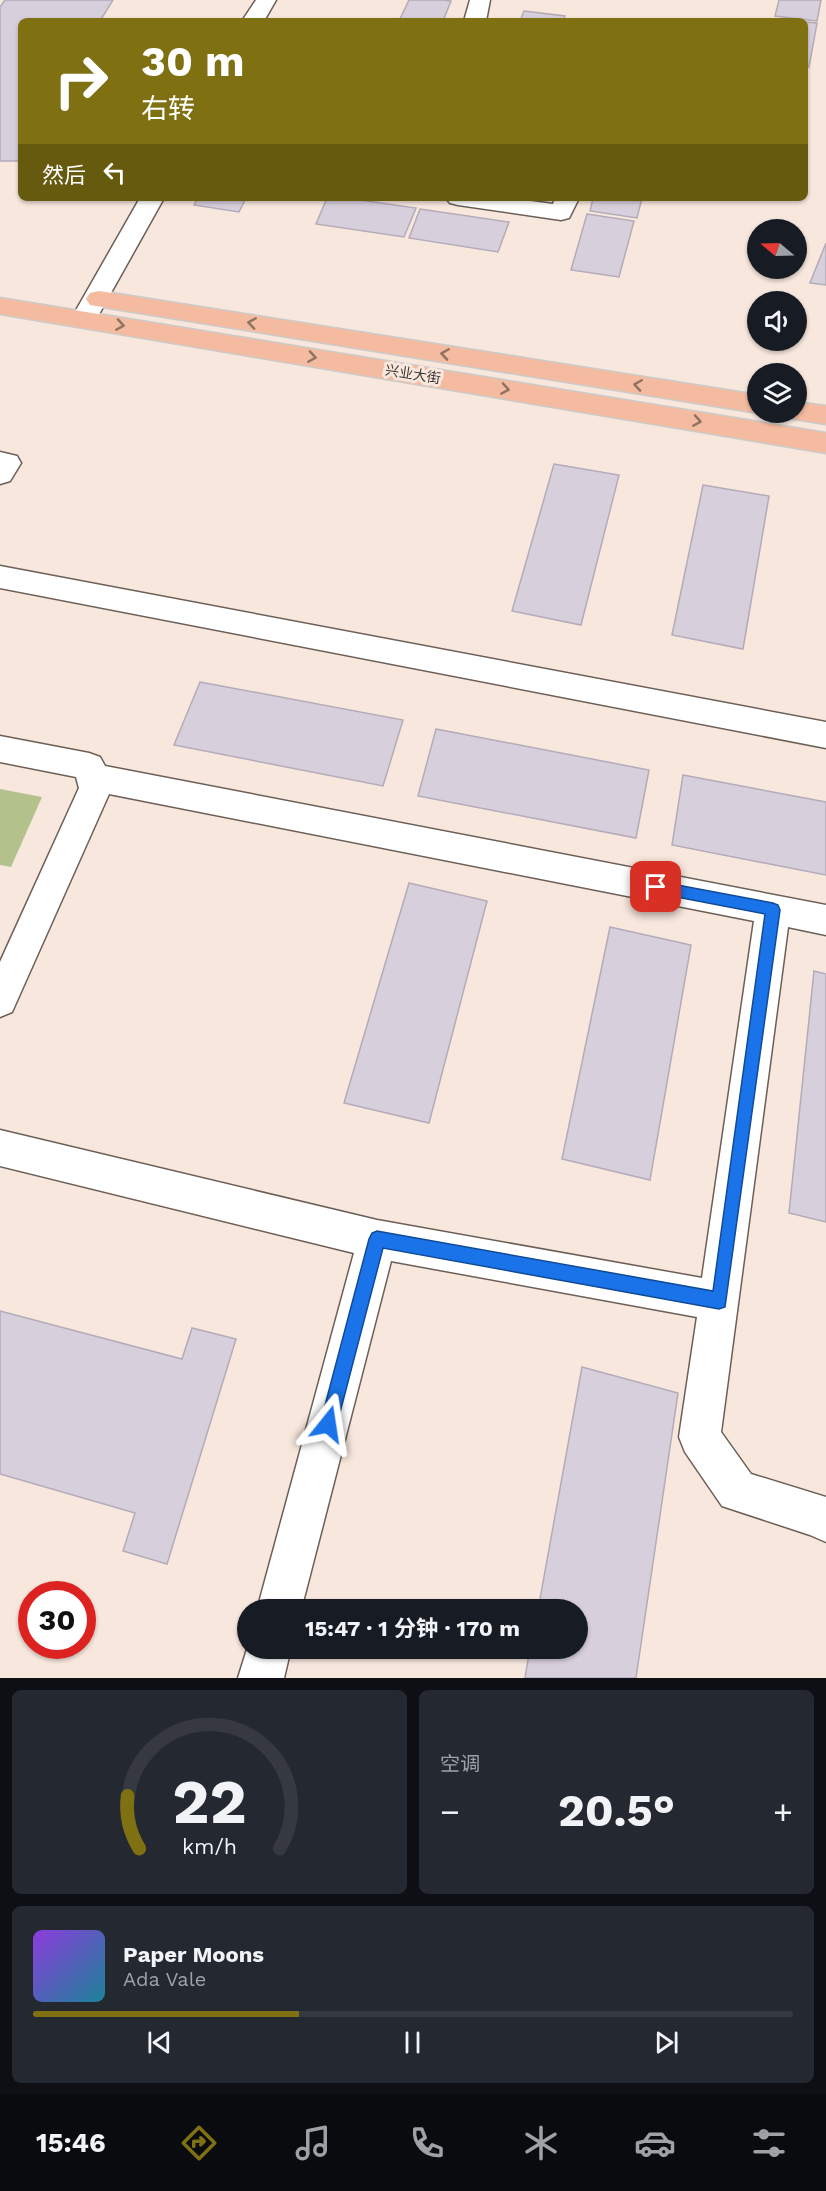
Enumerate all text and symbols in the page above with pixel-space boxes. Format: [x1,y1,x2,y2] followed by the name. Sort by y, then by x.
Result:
[141,37,245,86] text: 30 m
[42,42,120,120] icon: right
[141,93,195,125] text: 右转
[98,156,131,189] icon: left
[42,163,86,188] text: 然后
[747,219,807,279] north arrow
[747,219,807,423] map controls
[747,291,807,351] button: sound
[248,318,257,330] one-way arrow
[115,319,125,331] one-way arrow
[440,349,450,361] one-way arrow
[308,351,317,363] one-way arrow
[384,362,442,386] street label: 兴业大街
[747,363,807,423] button: layers
[633,379,643,392] one-way arrow
[500,383,509,395] one-way arrow
[692,415,702,427] one-way arrow
[630,861,681,912] pin
[639,870,672,903] icon: arrive
[296,1392,360,1456] position arrow
[18,1581,96,1659] speed limit sign: 30
[305,1616,520,1641] text: 15:47 · 1 分钟 · 170 m
[440,1752,480,1776] text: 空调
[172,1765,247,1838] text: 22
[558,1784,675,1837] text: 20.5°
[440,1792,460,1831] text: −
[773,1792,793,1831] text: +
[182,1834,237,1859] text: km/h
[123,1942,264,1967] text: Paper Moons
[123,1967,206,1991] text: Ada Vale
[143,2026,176,2059] icon: previous
[396,2026,429,2059] icon: pause
[650,2026,683,2059] icon: next
[178,2122,220,2164] icon: directions
[292,2122,334,2164] icon: music
[406,2122,448,2164] icon: phone
[520,2122,562,2164] icon: climate
[634,2122,676,2164] icon: car
[748,2122,790,2164] icon: filters
[36,2127,106,2159] text: 15:46

